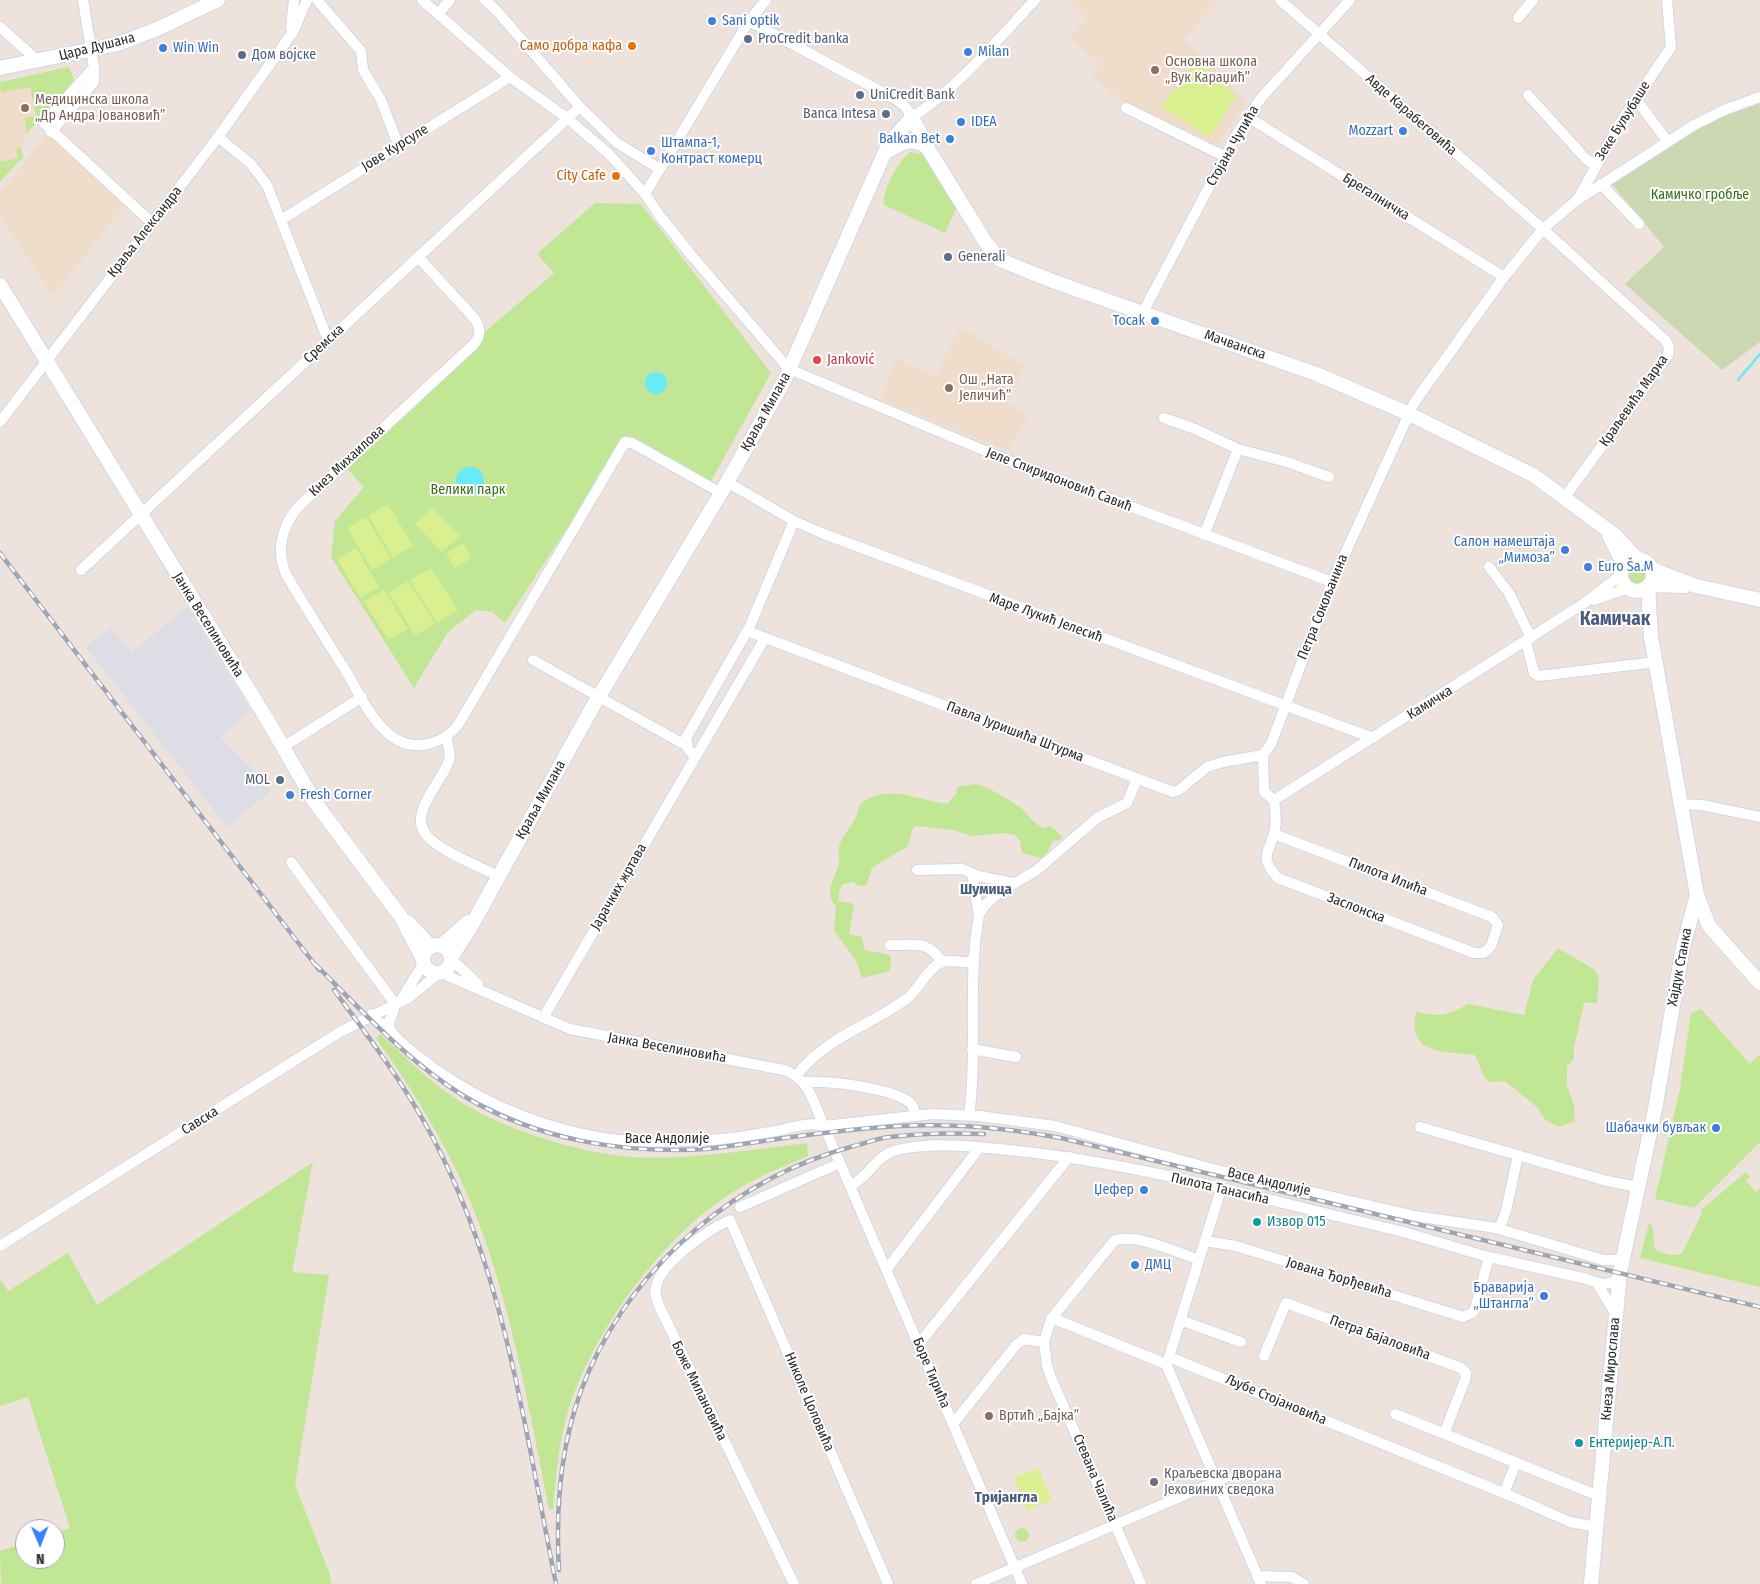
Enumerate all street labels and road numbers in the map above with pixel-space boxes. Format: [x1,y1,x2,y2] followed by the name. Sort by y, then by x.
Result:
[57,29,137,65] street label: Цара Душана
[1362,71,1460,159] street label: Авде Карабеговића
[1592,78,1654,164] street label: Зеке Буљубаше
[1203,103,1263,189] street label: Стојана Чупића
[358,121,432,175] street label: Јове Курсуле
[1339,170,1413,224] street label: Брегалничка
[104,183,186,281] street label: Краља Александра
[300,321,348,367] street label: Сремска
[1202,327,1268,363] street label: Мачванска
[1596,352,1672,450] street label: Краљевића Марка
[737,370,795,454] street label: Краља Милана
[306,422,388,500] street label: Кнез Михаилова
[984,444,1134,516] street label: Јеле Спиридоновић Савић
[1294,552,1352,662] street label: Петра Сокољанина
[169,570,247,680] street label: Јанка Веселиновића
[987,590,1105,646] street label: Маре Лукић Јелесић
[1404,683,1456,723] street label: Камичка
[944,698,1086,766] street label: Павла Јуришића Штурма
[512,758,570,842] street label: Краља Милана
[587,841,651,933] street label: Јарачких жртава
[1346,854,1430,900] street label: Пилота Илића
[1325,889,1387,927] street label: Заслонска
[1664,926,1696,1008] street label: Хајдук Станка
[606,1029,728,1067] street label: Јанка Веселиновића
[179,1103,221,1139] street label: Савска
[625,1131,709,1147] street label: Васе Андолије
[1226,1164,1312,1200] street label: Васе Андолије
[1169,1170,1271,1208] street label: Пилота Танасића
[1284,1254,1394,1302] street label: Јована Ђорђевића
[1327,1312,1433,1364] street label: Петра Бајаловића
[1598,1317,1624,1421] street label: Кнеза Мирослава
[909,1335,953,1411] street label: Боре Тирића
[668,1338,730,1444] street label: Боже Милановића
[781,1350,837,1454] street label: Николе Цоловића
[1223,1371,1329,1429] street label: Љубе Стојановића
[1069,1432,1121,1524] street label: Стевана Чалића

